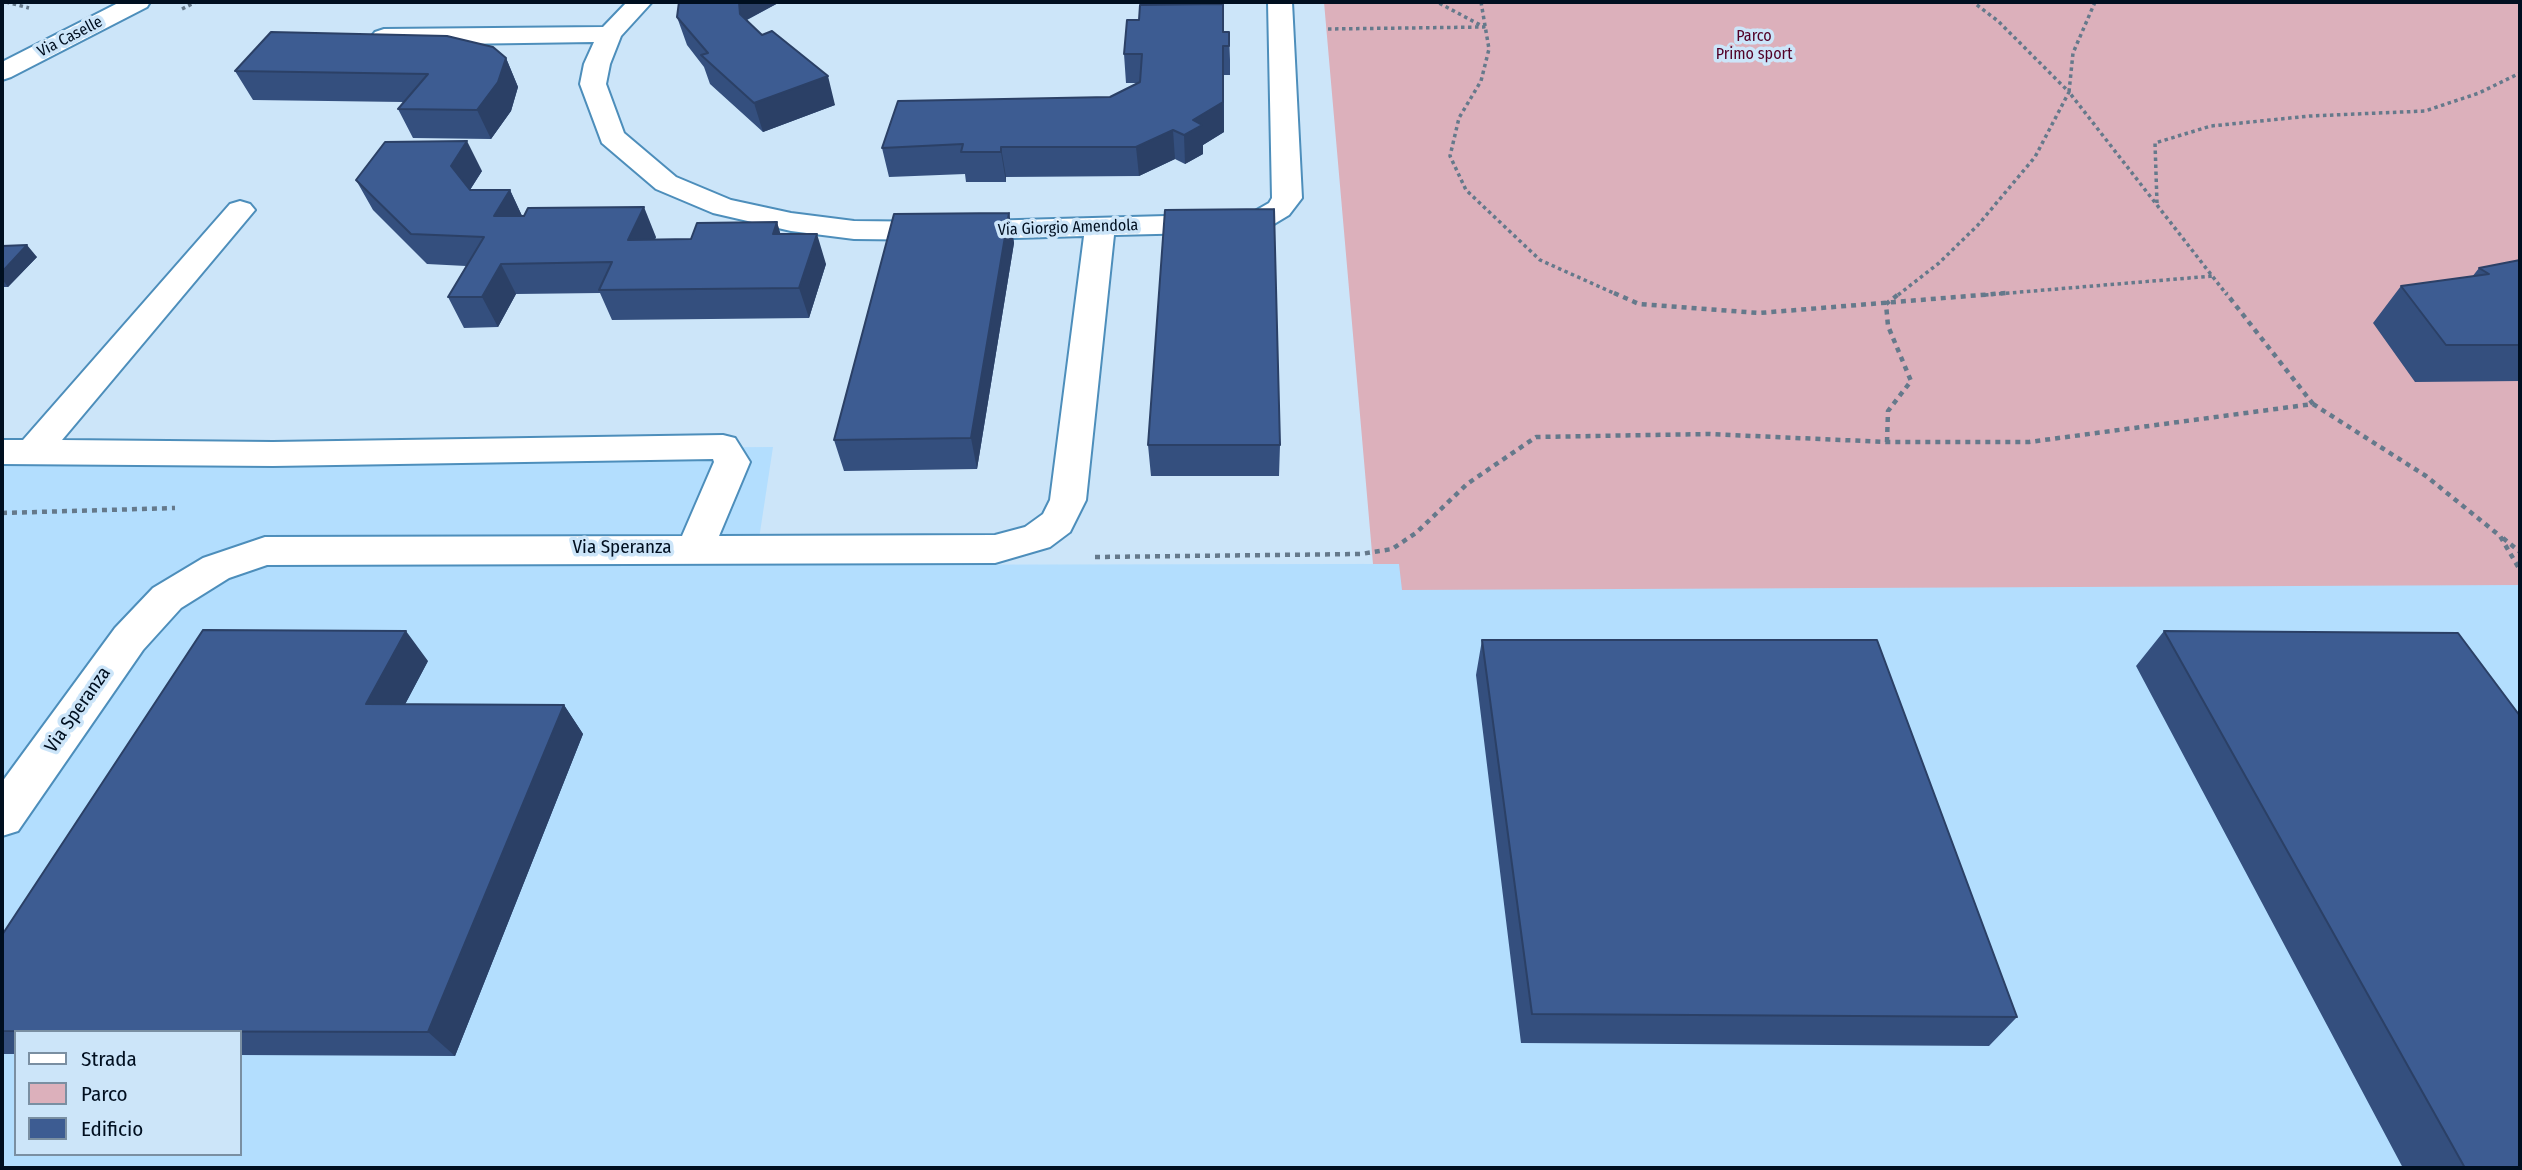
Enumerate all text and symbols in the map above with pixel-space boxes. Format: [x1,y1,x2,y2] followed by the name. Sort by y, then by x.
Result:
[34,12,106,62] street label: Via Caselle
[1716,27,1792,65] park label: Parco Primo sport
[997,216,1139,240] street label: Via Giorgio Amendola
[572,537,672,559] street label: Via Speranza
[40,663,116,757] street label: Via Speranza
[14,1030,242,1156] legend
[81,1046,137,1072] text: Strada
[81,1081,128,1107] text: Parco
[81,1116,143,1142] text: Edificio

